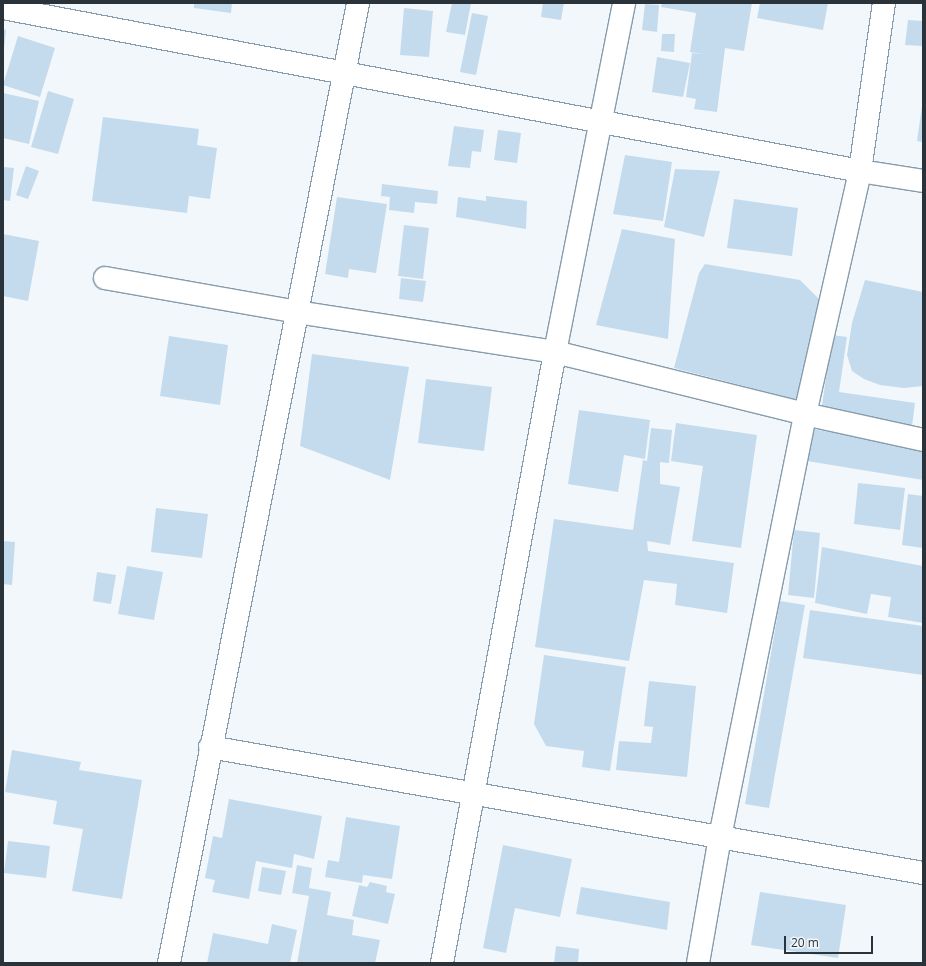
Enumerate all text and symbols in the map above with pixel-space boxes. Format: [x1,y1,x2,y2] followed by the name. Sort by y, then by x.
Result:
[786,928,875,954] scale bar
[791,934,819,951] text: 20 m

